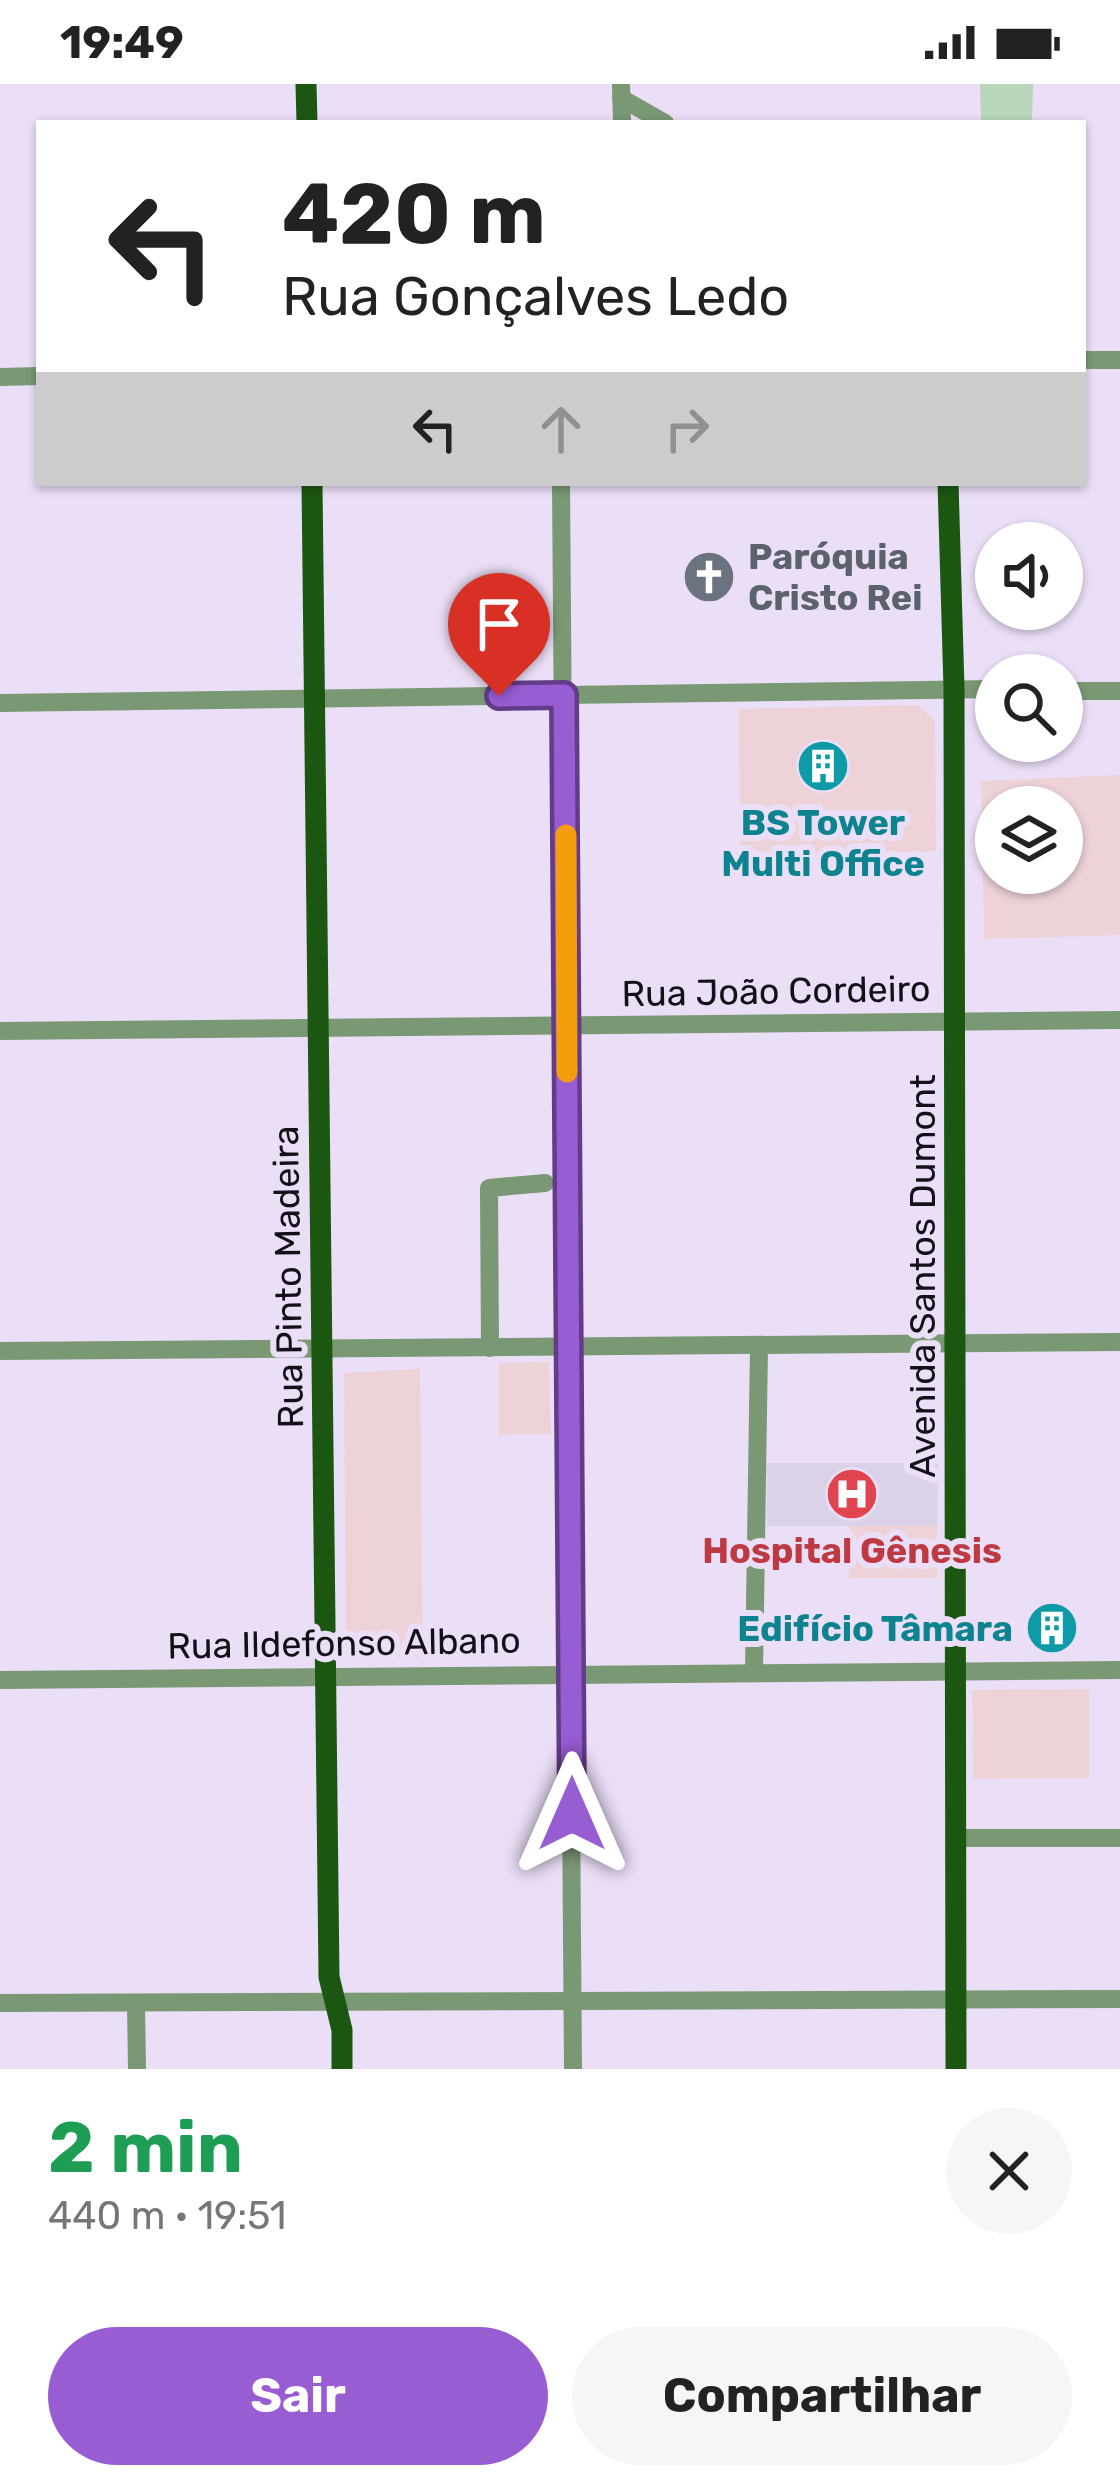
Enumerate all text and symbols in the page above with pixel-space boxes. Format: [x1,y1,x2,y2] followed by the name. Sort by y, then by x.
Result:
[60,16,184,69] text: 19:49
[282,164,546,264] text: 420 m
[84,168,240,324] icon: left
[282,265,789,329] text: Rua Gonçalves Ledo
[402,396,468,462] icon: left
[528,396,594,462] icon: ahead
[654,396,720,462] icon: right
[975,522,1083,894] map controls
[975,522,1083,630] button: sound
[748,535,923,619] place label: Paróquia Cristo Rei
[681,549,737,605] church icon: Paróquia Cristo Rei
[448,573,550,696] pin
[466,591,532,657] icon: arrive
[975,654,1083,762] button: search
[795,738,851,794] building icon: BS Tower Multi Office
[975,786,1083,894] button: layers
[721,801,925,885] place label: BS Tower Multi Office
[621,967,931,1015] street label: Rua João Cordeiro
[901,1074,944,1478] street label: Avenida Santos Dumont
[264,1125,312,1429] street label: Rua Pinto Madeira
[824,1466,880,1522] hospital icon: Hospital Gênesis
[702,1529,1002,1572] place label: Hospital Gênesis
[1024,1600,1080,1656] building icon: Edifício Tâmara
[737,1607,1013,1650] place label: Edifício Tâmara
[167,1618,521,1668] street label: Rua Ildefonso Albano
[509,1751,635,1877] position arrow
[48,2105,243,2190] text: 2 min
[946,2108,1072,2234] button: close
[48,2193,286,2239] text: 440 m · 19:51
[48,2327,548,2465] button: Sair
[572,2327,1072,2465] button: Compartilhar

